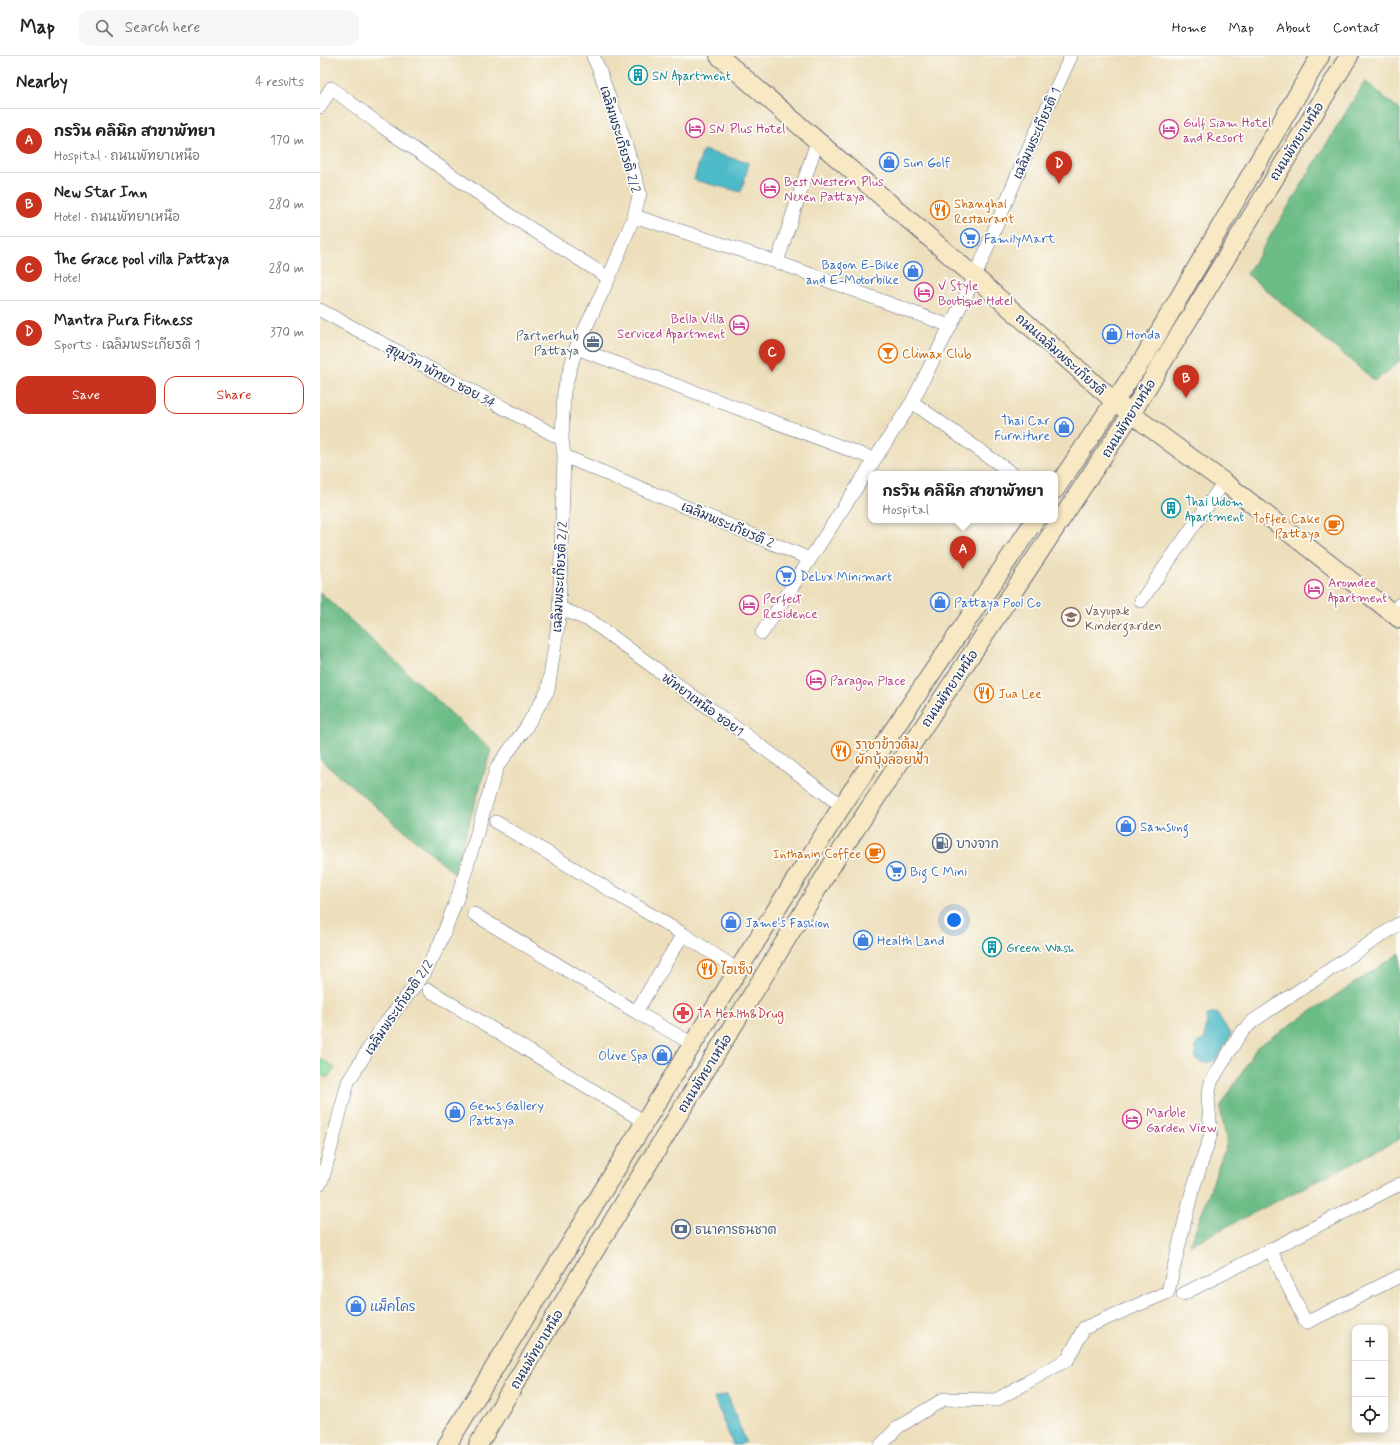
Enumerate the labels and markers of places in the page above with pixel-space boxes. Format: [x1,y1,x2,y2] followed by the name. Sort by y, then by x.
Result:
[627,64,649,86] building icon: SN Apartment
[652,68,731,86] place label: SN Apartment
[1183,115,1271,147] place label: Gulf Siam Hotel and Resort
[684,117,706,139] hotel icon: SN Plus Hotel
[1158,118,1180,140] hotel icon: Gulf Siam Hotel and Resort
[709,121,786,138] place label: SN Plus Hotel
[878,151,900,173] shop icon: Sun Golf
[1046,151,1072,184] pin: D
[903,155,951,172] place label: Sun Golf
[784,174,884,206] place label: Best Western Plus Nexen Pattaya
[759,177,781,199] hotel icon: Best Western Plus Nexen Pattaya
[954,196,1014,228] place label: Shanghai Restaurant
[929,199,951,221] restaurant icon: Shanghai Restaurant
[959,227,981,249] supermarket icon: FamilyMart
[984,231,1055,248] place label: FamilyMart
[806,257,899,289] place label: Bagon E-Bike and E-Motorbike
[902,260,924,282] shop icon: Bagon E-Bike and E-Motorbike
[938,278,1013,310] place label: V Style Boutique Hotel
[913,281,935,303] hotel icon: V Style Boutique Hotel
[617,311,725,344] place label: Bella Villa Serviced Apartment
[728,314,750,336] hotel icon: Bella Villa Serviced Apartment
[1101,323,1123,345] shop icon: Honda
[1126,327,1161,344] place label: Honda
[516,328,579,360] place label: Partnerhub Pattaya
[582,331,604,353] office icon: Partnerhub Pattaya
[759,339,785,372] pin: C
[877,342,899,364] bar icon: Climax Club
[902,346,972,363] place label: Climax Club
[1173,365,1199,398] pin: B
[994,413,1051,445] place label: Thai Car Furniture
[1053,416,1075,438] shop icon: Thai Car Furniture
[1185,494,1244,527] place label: Thai Udom Apartment
[1160,497,1182,519] building icon: Thai Udom Apartment
[1253,511,1320,543] place label: Toffee Cake Pattaya
[1323,514,1345,536] cafe icon: Toffee Cake Pattaya
[950,536,976,569] pin: A
[775,565,797,587] supermarket icon: DeLux Minimart
[800,569,892,586] place label: DeLux Minimart
[1328,575,1387,608] place label: Aromdee Apartment
[1303,578,1325,600] hotel icon: Aromdee Apartment
[763,591,818,623] place label: Perfect Residence
[929,591,951,613] shop icon: Pattaya Pool Co
[738,594,760,616] hotel icon: Perfect Residence
[954,595,1041,612] place label: Pattaya Pool Co
[1085,603,1162,637] place label: Vayupak Kindergarden
[1060,606,1082,628] school or university icon: Vayupak Kindergarden
[805,669,827,691] hotel icon: Paragon Place
[830,673,906,691] place label: Paragon Place
[973,682,995,704] restaurant icon: Jua Lee
[998,686,1042,703] place label: Jua Lee
[855,736,929,769] place label: ราชาข้าวต้ม ผักบุ้งลอยฟ้า
[830,740,852,762] restaurant icon: ราชาข้าวต้ม ผักบุ้งลอยฟ้า
[1115,815,1137,837] shop icon: Samsung
[1140,819,1189,838] place label: Samsung
[931,832,953,854] fuel station icon: บางจาก
[956,836,999,853] place label: บางจาก
[864,842,886,864] cafe icon: Inthanin Coffee
[773,846,861,863] place label: Inthanin Coffee
[885,860,907,882] supermarket icon: Big C Mini
[910,864,967,883] place label: Big C Mini
[720,911,742,933] shop icon: Jame's Fashion
[745,915,829,932] place label: Jame's Fashion
[852,929,874,951] shop icon: Health Land
[877,933,944,950] place label: Health Land
[981,936,1003,958] building icon: Green Wash
[1006,940,1075,957] place label: Green Wash
[696,958,718,980] restaurant icon: ไฮเซ็ง
[720,960,753,979] place label: ไฮเซ็ง
[672,1002,694,1024] pharmacy icon: TA Health&Drug
[697,1006,784,1024] place label: TA Health&Drug
[651,1044,673,1066] shop icon: Olive Spa
[598,1048,648,1065] place label: Olive Spa
[469,1098,544,1130] place label: Gems Gallery Pattaya
[444,1101,466,1123] shop icon: Gems Gallery Pattaya
[1146,1105,1217,1137] place label: Marble Garden View
[1121,1108,1143,1130] hotel icon: Marble Garden View
[670,1218,692,1240] bank icon: ธนาคารธนชาต
[695,1222,777,1239] place label: ธนาคารธนชาต
[345,1295,367,1317] shop icon: แม็คโคร
[370,1297,416,1316] place label: แม็คโคร

